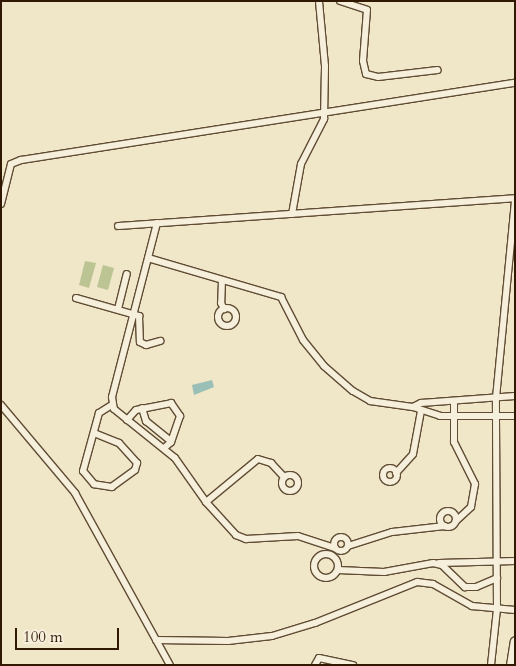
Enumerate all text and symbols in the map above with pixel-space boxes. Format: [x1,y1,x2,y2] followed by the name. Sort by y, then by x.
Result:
[18,618,121,650] scale bar
[23,627,63,647] text: 100 m

